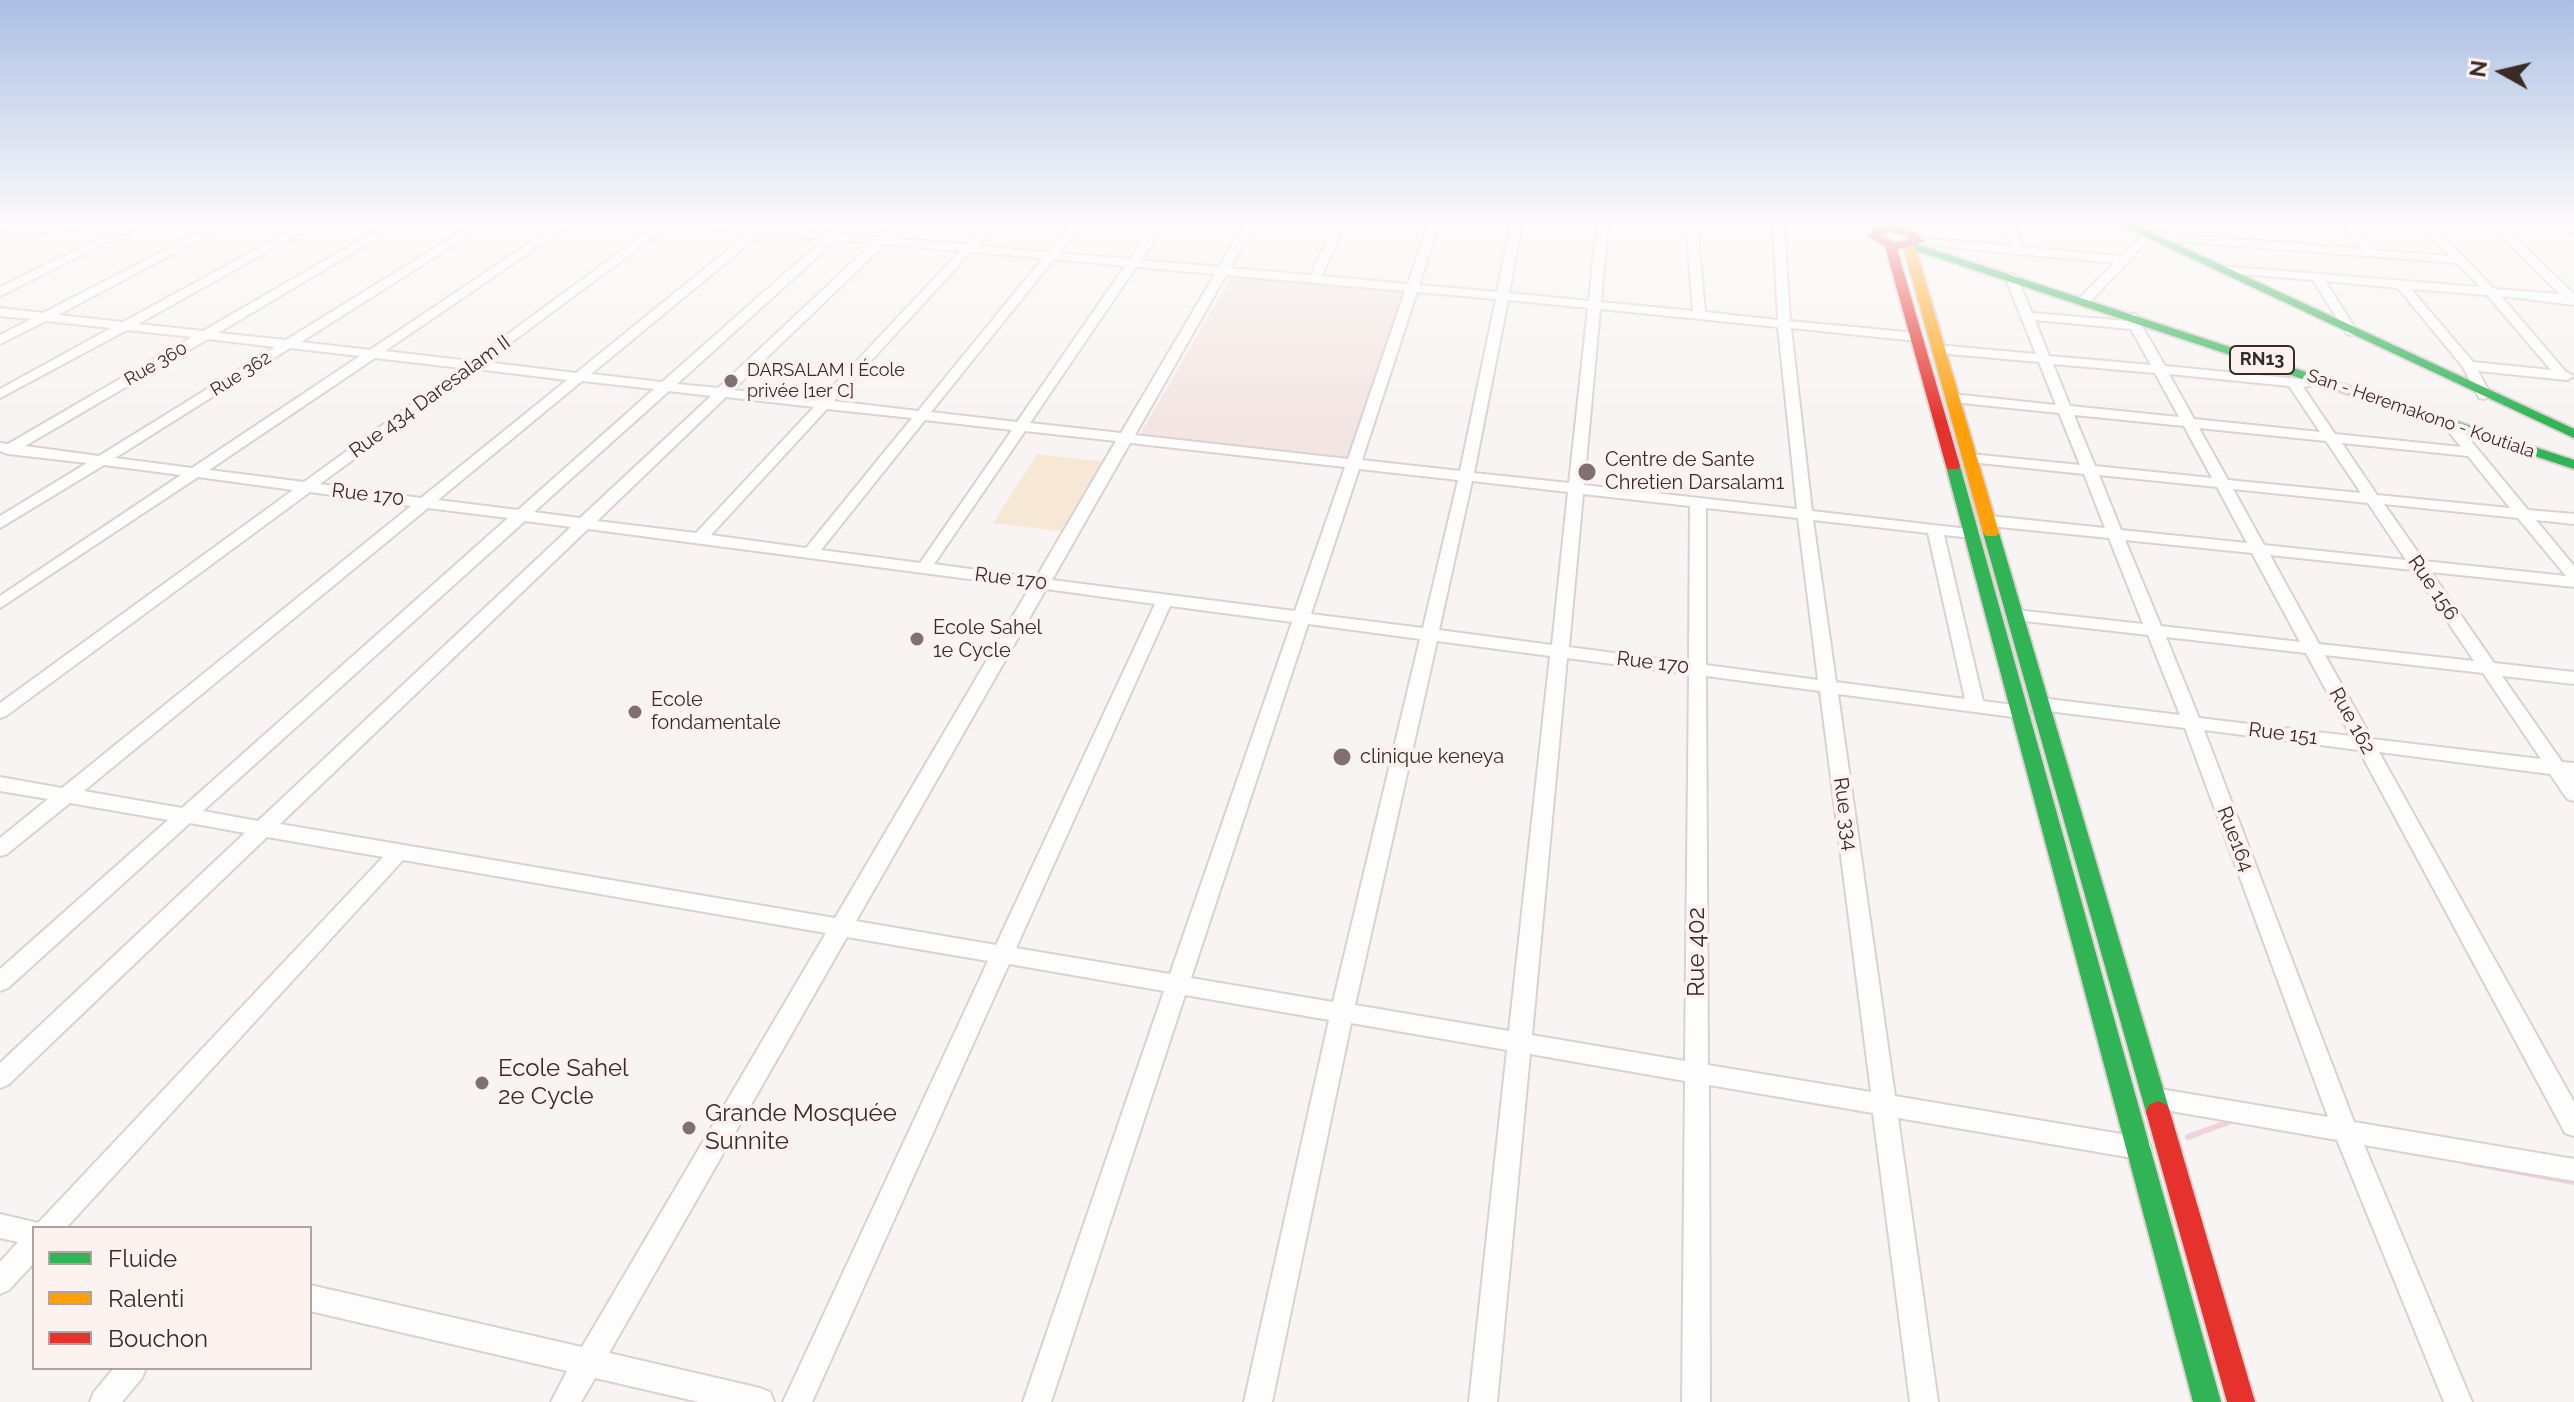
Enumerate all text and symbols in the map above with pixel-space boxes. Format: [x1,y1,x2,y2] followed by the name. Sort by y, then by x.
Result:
[2462,32,2542,112] north arrow
[2464,59,2492,79] text: N
[345,331,515,463] street label: Rue 434 Daresalam II
[121,337,191,391] street label: Rue 360
[2230,346,2294,374] road number: RN13
[207,347,275,401] street label: Rue 362
[747,360,905,402] place label: DARSALAM I École privée [1er C]
[2304,365,2538,463] street label: San - Heremakono - Koutiala
[722,372,740,390] marker: DARSALAM I École privée [1er C]
[1605,448,1784,495] place label: Centre de Sante Chretien Darsalam1
[1576,461,1598,483] marker: Centre de Sante Chretien Darsalam1
[330,479,406,511] street label: Rue 170
[2403,551,2463,625] street label: Rue 156
[973,563,1049,595] street label: Rue 170
[933,616,1042,663] place label: Ecole Sahel 1e Cycle
[908,630,926,648] marker: Ecole Sahel 1e Cycle
[1615,647,1691,679] street label: Rue 170
[2324,683,2380,759] street label: Rue 162
[651,688,781,735] place label: Ecole fondamentale
[626,703,644,721] marker: Ecole fondamentale
[2247,718,2319,750] street label: Rue 151
[1360,745,1504,769] place label: clinique keneya
[1331,746,1353,768] marker: clinique keneya
[1828,776,1862,852] street label: Rue 334
[2212,803,2258,875] street label: Rue164
[1683,907,1711,997] street label: Rue 402
[498,1055,629,1111] place label: Ecole Sahel 2e Cycle
[473,1074,491,1092] marker: Ecole Sahel 2e Cycle
[705,1100,897,1156] place label: Grande Mosquée Sunnite
[680,1119,698,1137] marker: Grande Mosquée Sunnite
[32,1226,312,1370] legend
[108,1244,177,1273] text: Fluide
[108,1284,184,1313] text: Ralenti
[108,1324,208,1353] text: Bouchon

